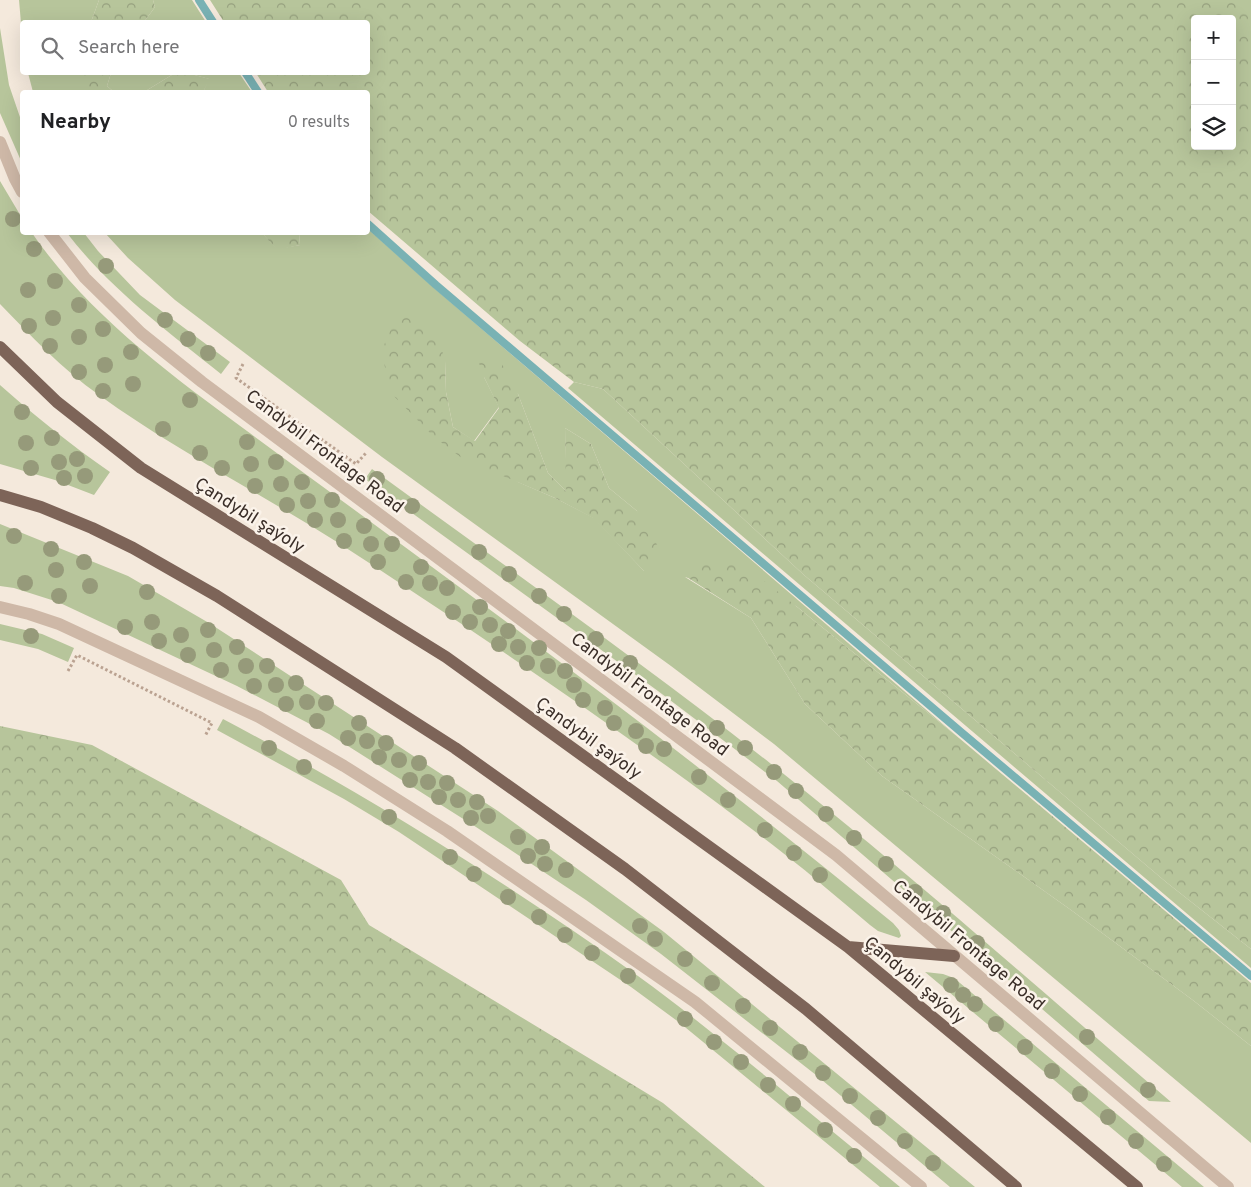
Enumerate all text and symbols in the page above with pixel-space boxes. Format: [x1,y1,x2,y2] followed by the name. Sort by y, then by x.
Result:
[1191,15,1236,150] map controls
[1191,15,1236,60] button: +
[20,20,370,75] search box
[38,34,66,62] icon: search
[78,36,180,60] text: Search here
[1191,60,1236,105] button: −
[1191,105,1236,150] button: layers
[40,109,111,136] text: Nearby
[288,113,350,133] text: 0 results
[240,385,408,519] street label: Candybil Frontage Road
[190,473,309,559] street label: Çandybil şaýoly
[565,628,733,762] street label: Candybil Frontage Road
[530,693,646,786] street label: Çandybil şaýoly
[887,876,1049,1017] street label: Candybil Frontage Road
[858,932,970,1030] street label: Çandybil şaýoly

